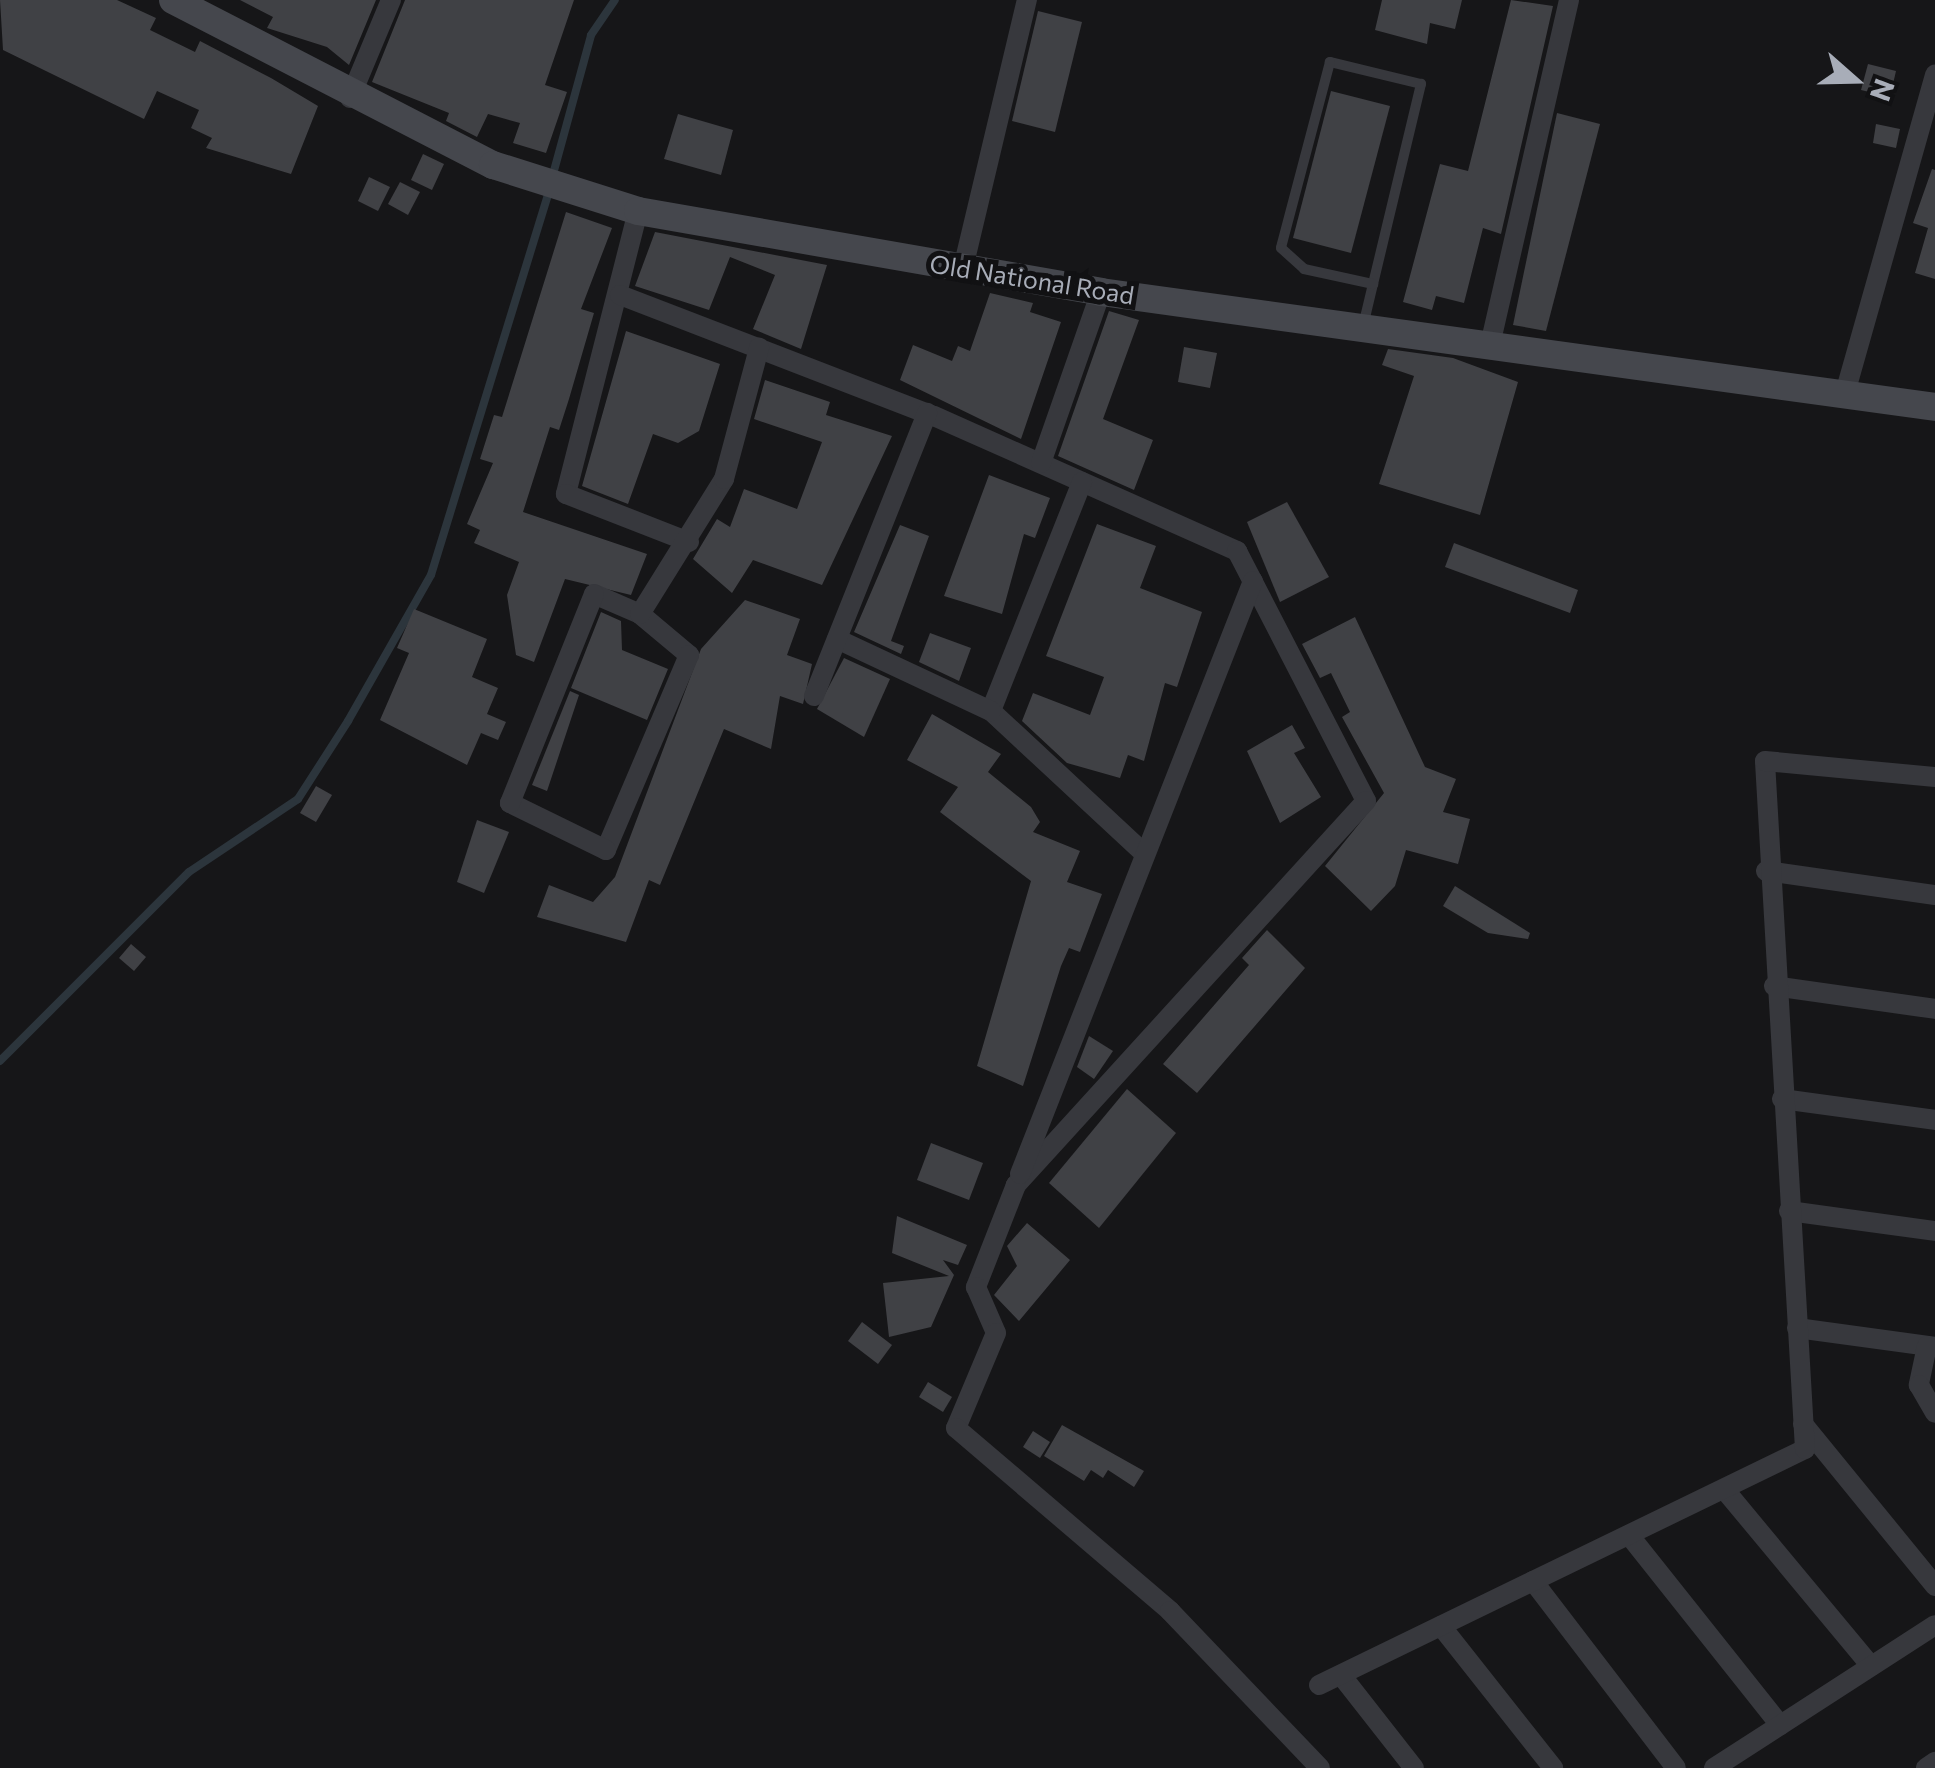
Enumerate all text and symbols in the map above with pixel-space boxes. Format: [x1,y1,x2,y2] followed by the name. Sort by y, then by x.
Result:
[1805,30,1905,130] north arrow
[1864,75,1903,106] text: N
[928,248,1136,310] street label: Old National Road

